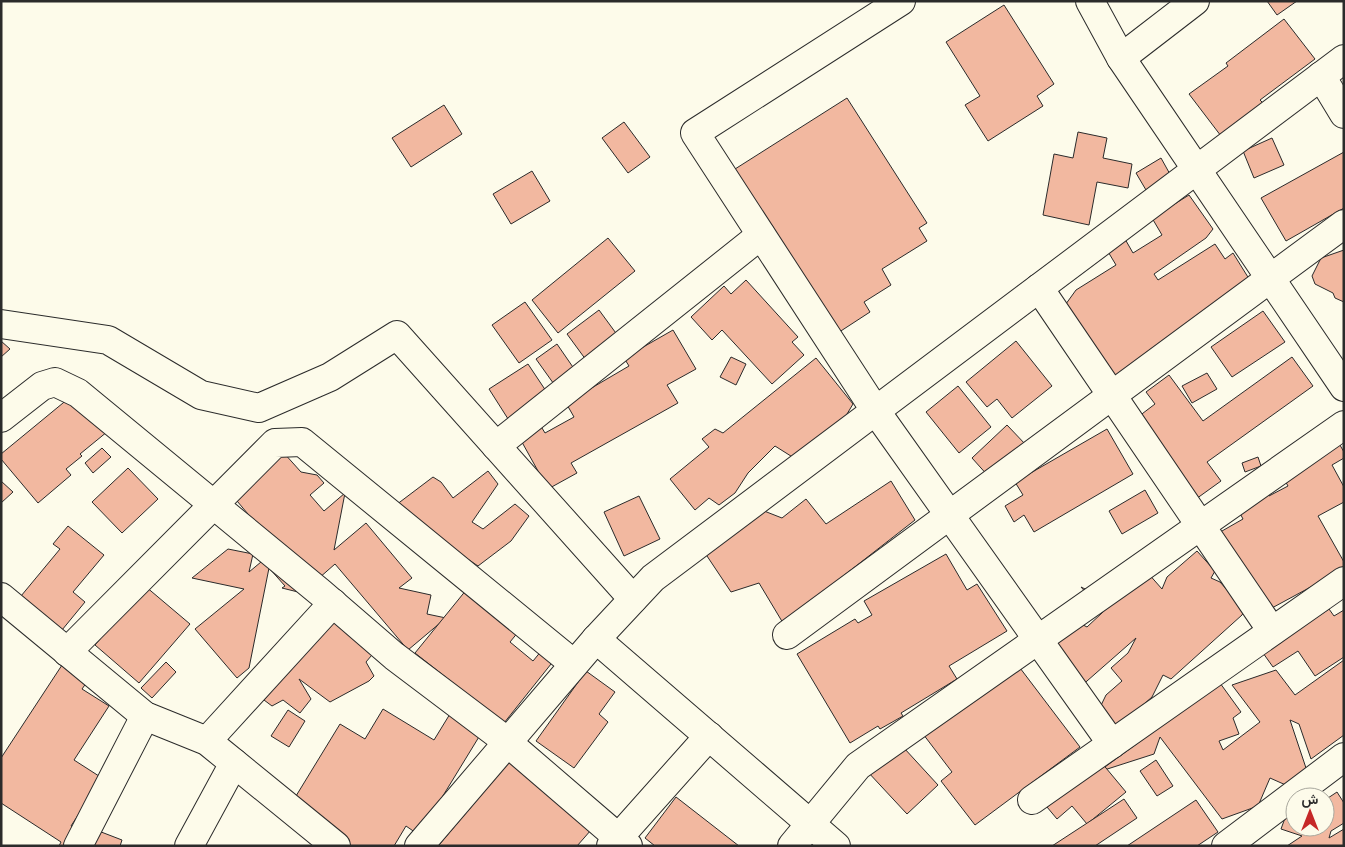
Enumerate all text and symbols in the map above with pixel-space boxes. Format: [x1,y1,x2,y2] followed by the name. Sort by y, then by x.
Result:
[1285,787,1335,837] north arrow
[1302,790,1319,808] text: ش

